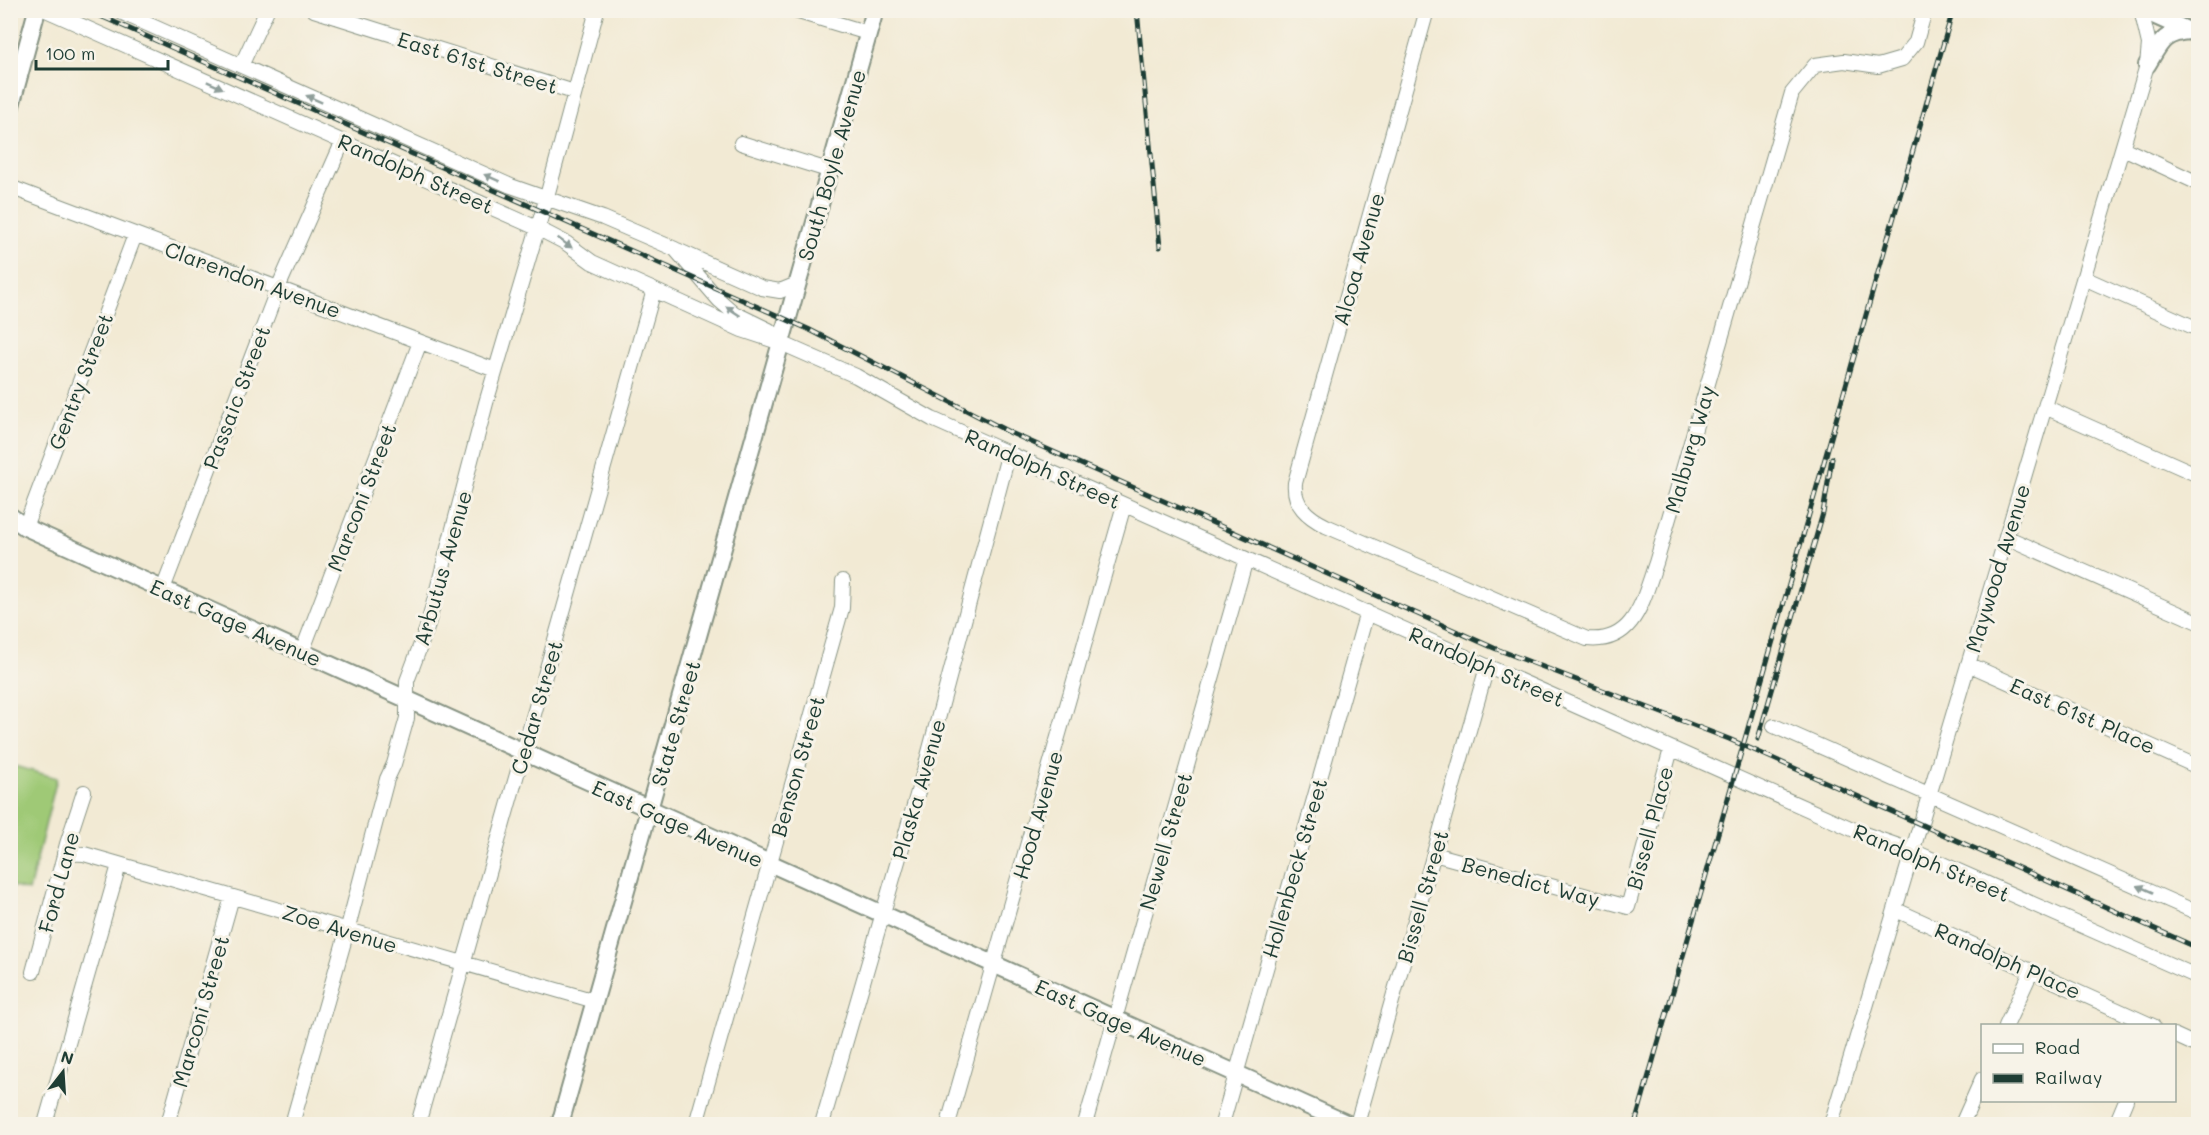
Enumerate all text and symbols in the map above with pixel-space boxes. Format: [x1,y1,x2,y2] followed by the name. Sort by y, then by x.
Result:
[395,25,561,99] street label: East 61st Street
[36,33,168,71] scale bar
[45,41,95,65] text: 100 m
[791,66,871,264] street label: South Boyle Avenue
[207,80,224,89] one-way arrow
[305,94,322,103] one-way arrow
[334,127,498,219] street label: Randolph Street
[483,172,501,182] one-way arrow
[1326,189,1390,329] street label: Alcoa Avenue
[161,235,345,323] street label: Clarendon Avenue
[556,237,572,249] one-way arrow
[725,305,741,316] one-way arrow
[42,309,118,453] street label: Gentry Street
[196,321,276,473] street label: Passaic Street
[1658,382,1720,516] street label: Malburg Way
[320,419,402,575] street label: Marconi Street
[961,422,1125,514] street label: Randolph Street
[1959,481,2035,655] street label: Maywood Avenue
[407,487,477,649] street label: Arbutus Avenue
[146,572,326,672] street label: East Gage Avenue
[1405,620,1569,712] street label: Randolph Street
[504,637,568,777] street label: Cedar Street
[644,657,706,789] street label: State Street
[2006,671,2160,759] street label: East 61st Place
[764,692,830,840] street label: Benson Street
[885,716,951,862] street label: Plaska Avenue
[1006,748,1068,882] street label: Hood Avenue
[1620,763,1678,893] street label: Bissell Place
[1132,769,1198,913] street label: Newell Street
[588,773,768,873] street label: East Gage Avenue
[1255,775,1333,961] street label: Hollenbeck Street
[1850,817,2014,907] street label: Randolph Street
[1390,826,1454,966] street label: Bissell Street
[32,829,84,935] street label: Ford Lane
[1459,850,1603,912] street label: Benedict Way
[2136,884,2154,894] one-way arrow
[279,898,401,958] street label: Zoe Avenue
[1931,916,2085,1004] street label: Randolph Place
[165,932,235,1090] street label: Marconi Street
[1031,972,1211,1072] street label: East Gage Avenue
[1981,1024,2176,1102] legend
[2035,1035,2080,1059] text: Road
[33,1042,93,1102] north arrow
[59,1045,76,1069] text: N
[2035,1065,2102,1089] text: Railway

